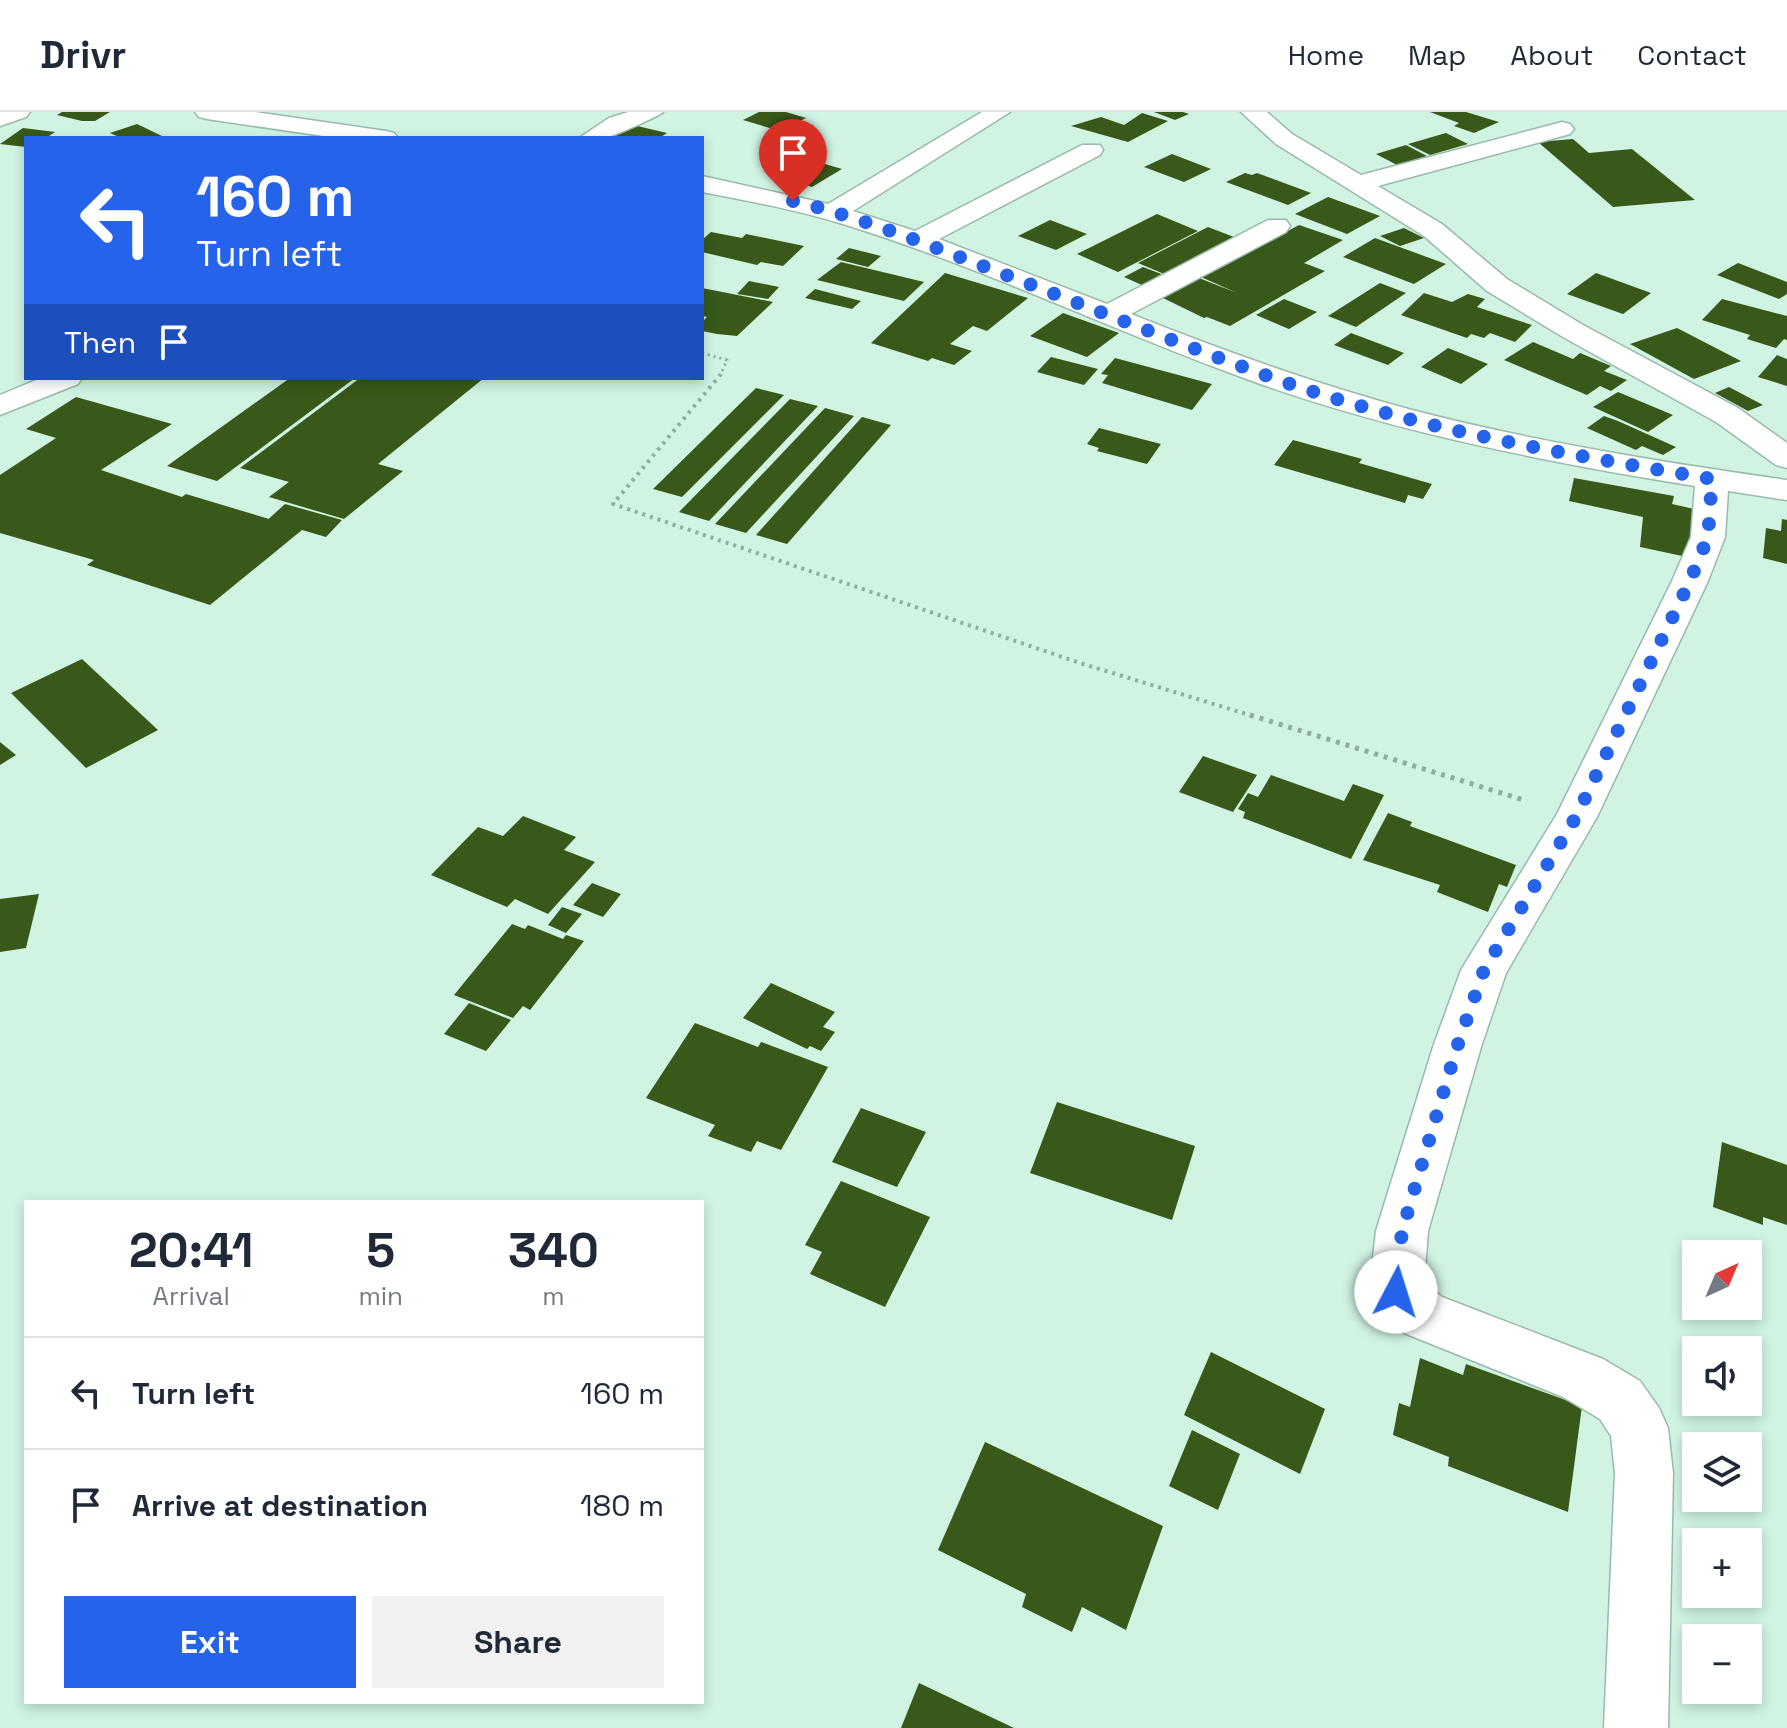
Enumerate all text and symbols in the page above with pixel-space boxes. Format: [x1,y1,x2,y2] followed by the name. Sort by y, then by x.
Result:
[40,31,126,79] text: Drivr
[1288,37,1364,73] text: Home
[1408,37,1466,73] text: Map
[1510,37,1593,73] text: About
[1637,37,1747,73] text: Contact
[759,119,827,201] pin
[771,131,815,175] icon: arrive
[196,161,354,232] text: 160 m
[64,168,168,272] icon: left
[196,231,343,277] text: Turn left
[152,320,196,364] icon: arrive
[64,323,136,362] text: Then
[129,1220,253,1281] text: 20:41
[366,1220,395,1281] text: 5
[508,1220,599,1281] text: 340
[1682,1240,1762,1320] north arrow
[1682,1240,1762,1704] map controls
[1354,1250,1438,1334] position arrow
[153,1279,230,1313] text: Arrival
[358,1279,403,1313] text: min
[542,1279,565,1313] text: m
[1682,1336,1762,1416] button: sound
[64,1371,108,1415] icon: left
[132,1374,255,1413] text: Turn left
[580,1374,664,1413] text: 160 m
[1682,1432,1762,1512] button: layers
[64,1483,108,1527] icon: arrive
[132,1486,428,1525] text: Arrive at destination
[580,1486,664,1525] text: 180 m
[1682,1528,1762,1608] button: +
[64,1596,356,1688] button: Exit
[372,1596,664,1688] button: Share
[1682,1624,1762,1704] button: −

